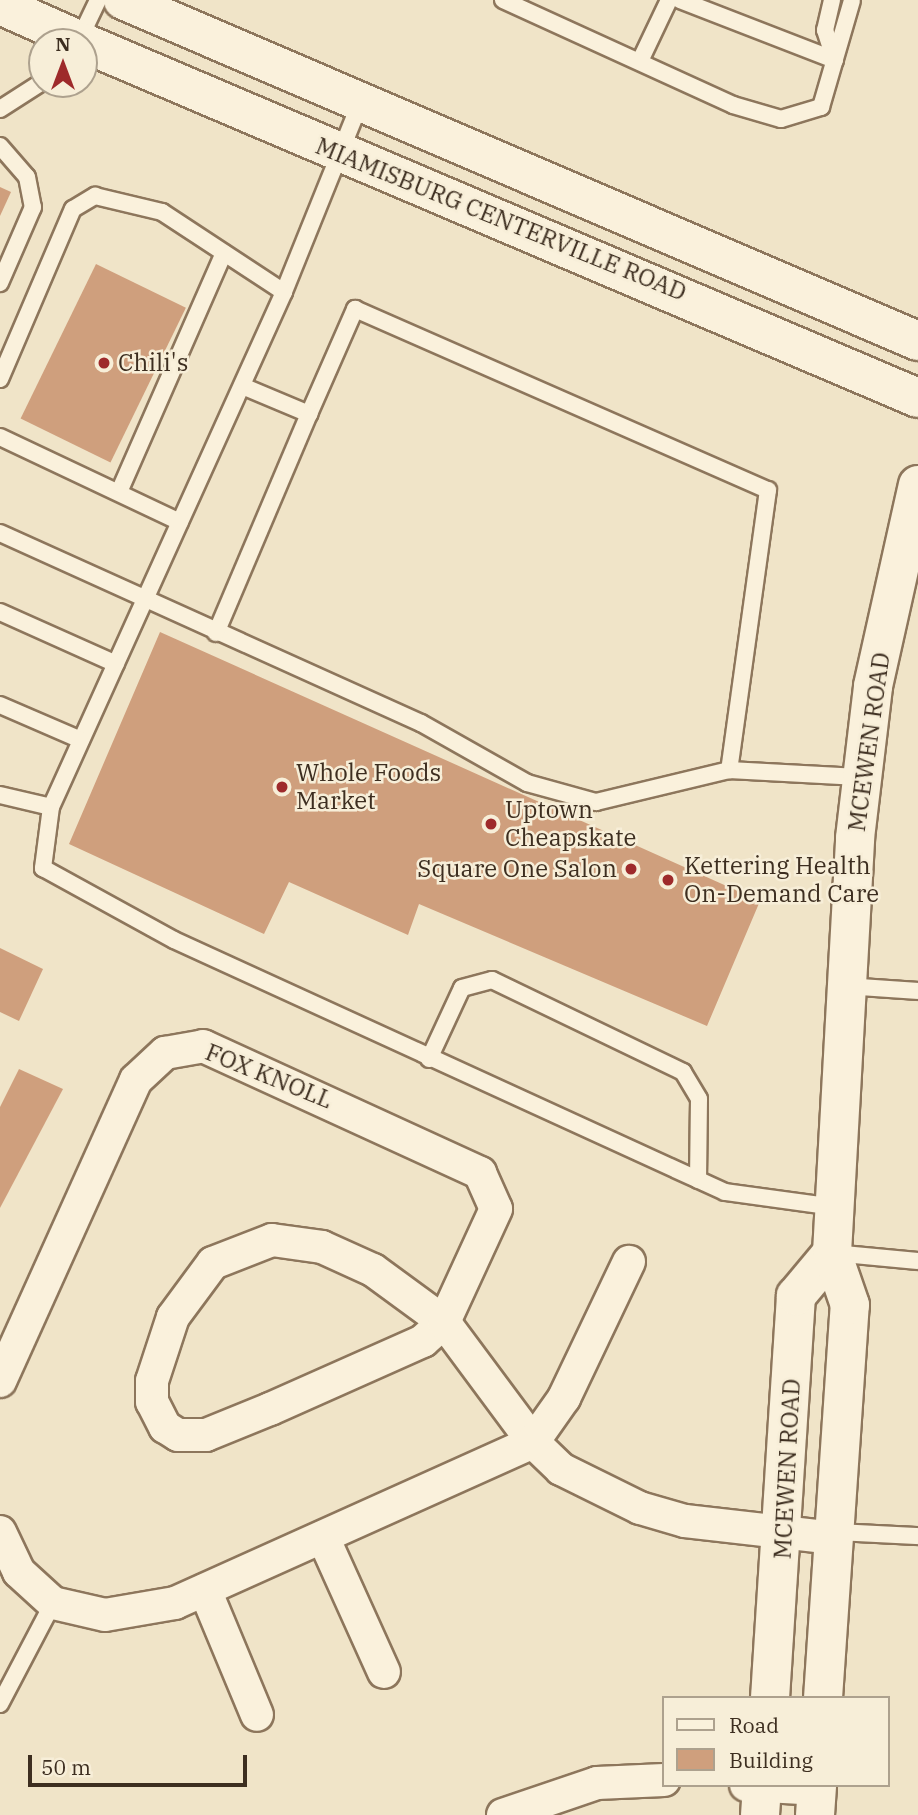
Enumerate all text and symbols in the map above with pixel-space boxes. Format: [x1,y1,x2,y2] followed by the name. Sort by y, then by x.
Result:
[28,28,98,98] north arrow
[55,32,71,56] text: N
[311,131,691,307] street label: MIAMISBURG CENTERVILLE ROAD
[118,349,188,377] place label: Chili's
[96,355,112,371] marker: Chili's
[842,651,896,833] street label: MCEWEN ROAD
[296,759,441,815] place label: Whole Foods Market
[274,779,290,795] marker: Whole Foods Market
[505,796,636,852] place label: Uptown Cheapskate
[483,816,499,832] marker: Uptown Cheapskate
[684,852,879,908] place label: Kettering Health On-Demand Care
[417,855,617,883] place label: Square One Salon
[623,861,639,877] marker: Square One Salon
[658,870,678,890] marker: Kettering Health On-Demand Care
[201,1037,337,1115] street label: FOX KNOLL
[768,1378,806,1560] street label: MCEWEN ROAD
[662,1696,890,1787] legend
[729,1711,779,1739] text: Road
[32,1742,250,1786] scale bar
[729,1746,813,1774] text: Building
[41,1753,91,1781] text: 50 m

